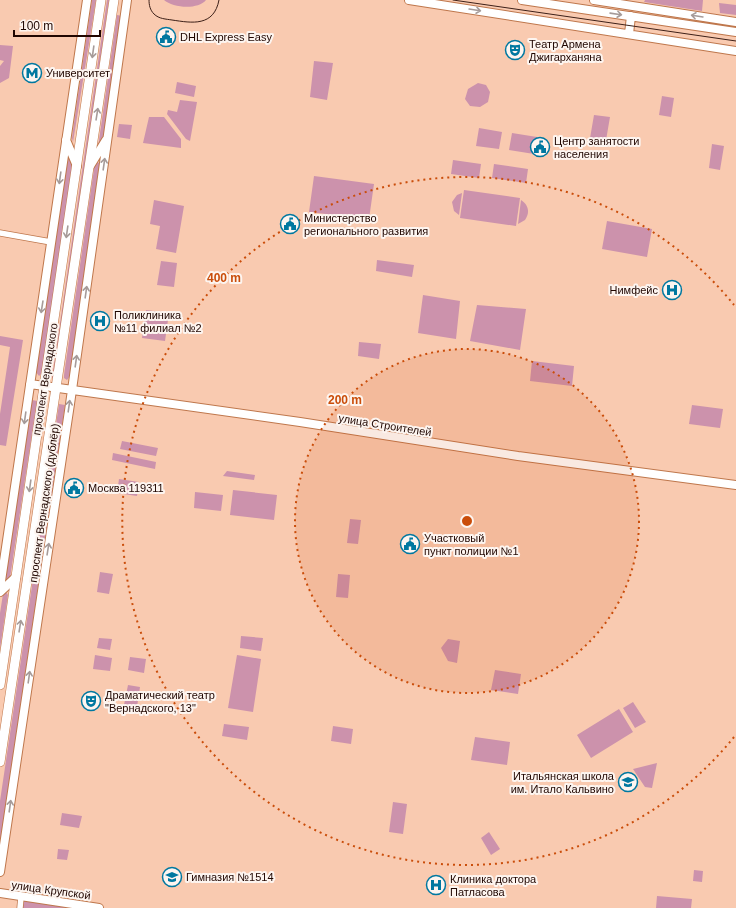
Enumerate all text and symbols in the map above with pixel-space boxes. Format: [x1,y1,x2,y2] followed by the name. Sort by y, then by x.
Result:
[468,6,481,14] one-way arrow
[609,10,622,18] one-way arrow
[14,12,100,38] scale bar
[691,12,704,20] one-way arrow
[20,19,53,33] text: 100 m
[155,26,177,48] public building icon: DHL Express Easy
[180,31,272,43] place label: DHL Express Easy
[529,38,602,63] place label: Театр Армена Джигарханяна
[504,39,526,61] theatre icon: Театр Армена Джигарханяна
[89,46,97,59] one-way arrow
[21,62,43,84] metro station icon: Университет
[46,67,110,79] place label: Университет
[93,108,101,121] one-way arrow
[554,135,639,160] place label: Центр занятости населения
[529,136,551,158] public building icon: Центр занятости населения
[100,158,108,171] one-way arrow
[56,171,64,184] one-way arrow
[304,212,428,237] place label: Министерство регионального развития
[279,213,301,235] public building icon: Министерство регионального развития
[63,225,71,238] one-way arrow
[207,271,241,285] text: 400 m
[661,279,683,301] hospital icon: Нимфейс
[610,284,658,296] place label: Нимфейс
[82,286,90,299] one-way arrow
[37,300,45,313] one-way arrow
[114,309,202,334] place label: Поликлиника №11 филиал №2
[89,310,111,332] hospital icon: Поликлиника №11 филиал №2
[30,322,60,436] street label: проспект Вернадского
[72,355,80,368] one-way arrow
[328,393,362,407] text: 200 m
[65,400,73,413] one-way arrow
[21,411,29,424] one-way arrow
[338,412,432,438] street label: улица Строителей
[27,423,61,583] street label: проспект Вернадского (дублёр)
[63,477,85,499] public building icon: Москва 119311
[26,479,34,492] one-way arrow
[88,482,164,494] place label: Москва 119311
[460,514,474,528] centre of rings
[424,532,519,557] place label: Участковый пункт полиции №1
[399,533,421,555] public building icon: Участковый пункт полиции №1
[44,543,52,556] one-way arrow
[16,620,24,633] one-way arrow
[25,671,33,684] one-way arrow
[105,689,215,714] place label: Драматический театр "Вернадского, 13"
[80,690,102,712] theatre icon: Драматический театр "Вернадского, 13"
[511,770,615,795] place label: Итальянская школа им. Итало Кальвино
[617,771,639,793] school or university icon: Итальянская школа им. Итало Кальвино
[6,800,14,813] one-way arrow
[161,866,183,888] school or university icon: Гимназия №1514
[186,871,274,883] place label: Гимназия №1514
[450,873,537,898] place label: Клиника доктора Патласова
[425,874,447,896] hospital icon: Клиника доктора Патласова
[11,879,91,901] street label: улица Крупской

